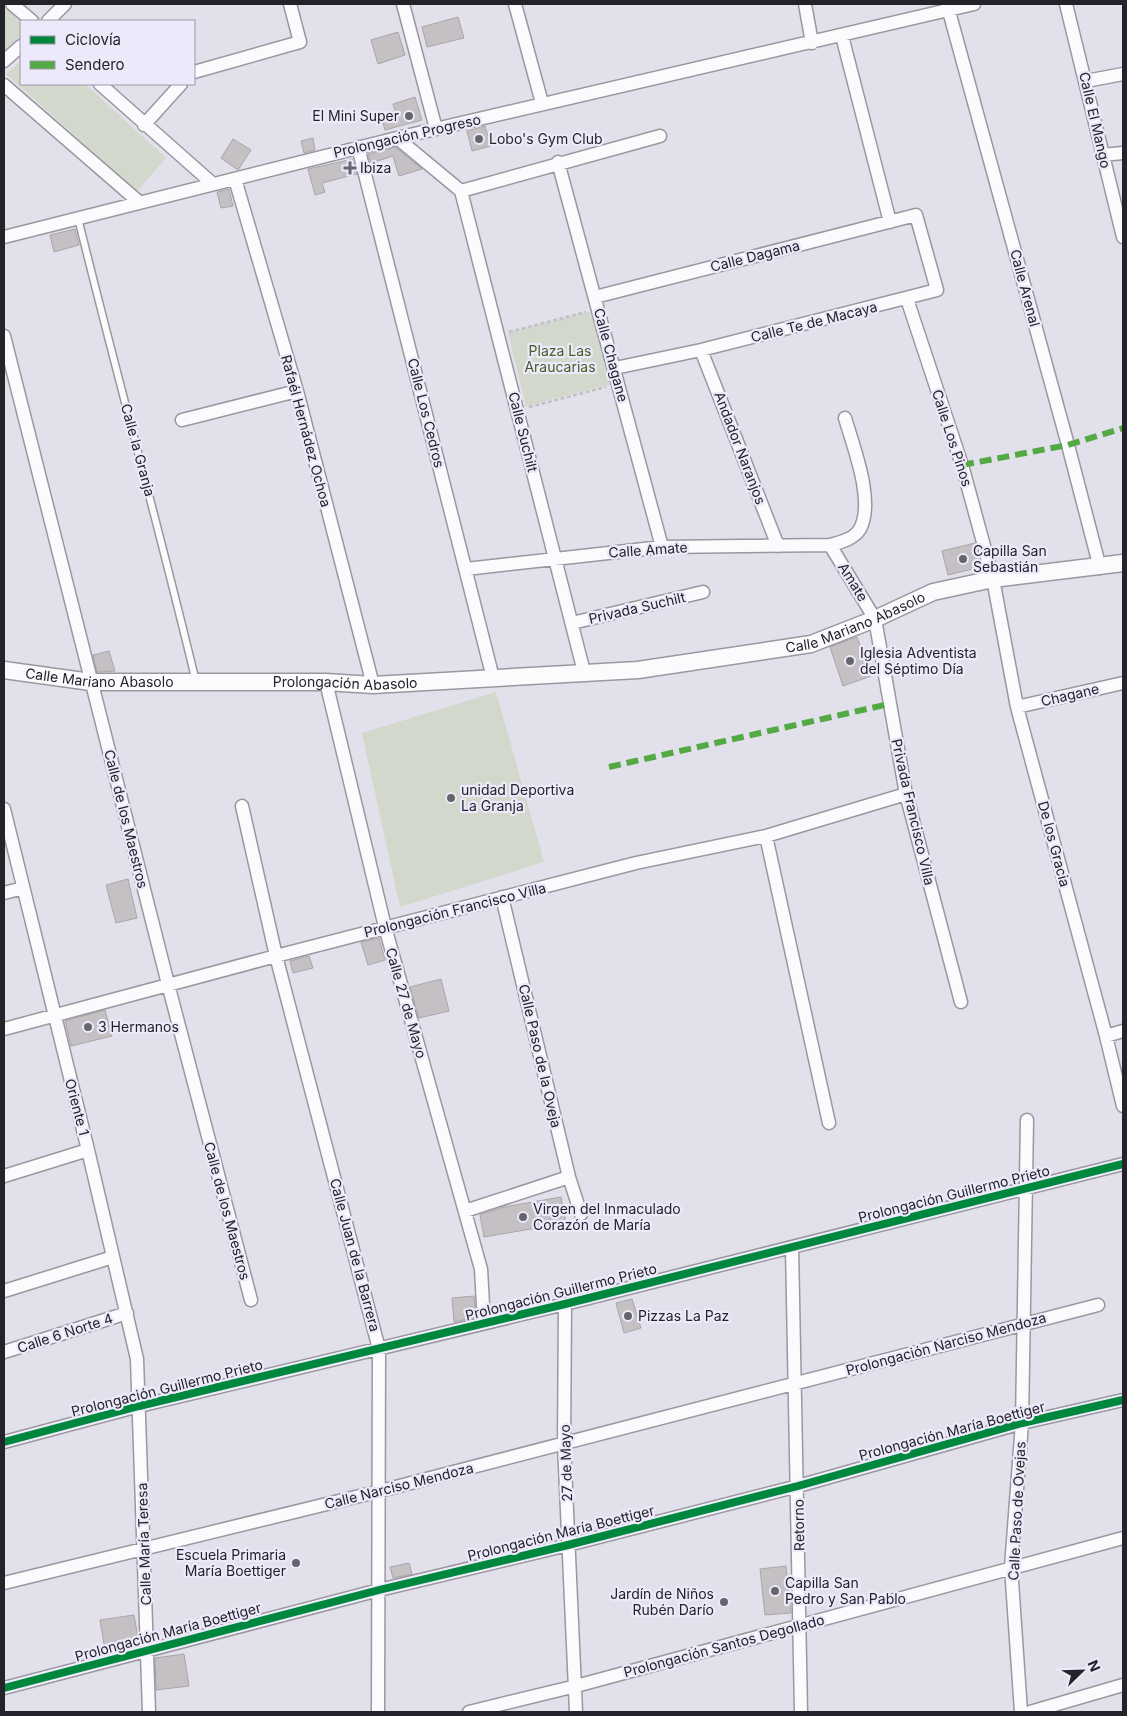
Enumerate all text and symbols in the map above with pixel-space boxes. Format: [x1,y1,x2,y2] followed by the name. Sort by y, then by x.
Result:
[20,20,195,85] legend
[65,30,121,49] text: Ciclovía
[65,55,125,74] text: Sendero
[1076,70,1115,170] street label: Calle El Mango
[312,107,399,124] place label: El Mini Super
[331,110,482,161] street label: Prolongación Progreso
[403,110,415,122] marker: El Mini Super
[489,130,603,147] place label: Lobo's Gym Club
[473,133,485,145] marker: Lobo's Gym Club
[360,159,391,176] place label: Ibiza
[344,162,356,174] marker: Ibiza
[708,236,801,275] street label: Calle Dagama
[1007,247,1044,328] street label: Calle Arenal
[749,298,879,345] street label: Calle Te de Macaya
[591,306,632,404] street label: Calle Chagane
[524,342,596,375] park label: Plaza Las Araucarias
[278,353,335,509] street label: Rafaél Hernádez Ochoa
[405,356,448,469] street label: Calle Los Cedros
[929,387,976,489] street label: Calle Los Pinos
[711,389,770,507] street label: Andador Naranjos
[505,390,542,474] street label: Calle Suchilt
[118,402,159,498] street label: Calle la Granja
[608,538,688,561] street label: Calle Amate
[973,542,1047,575] place label: Capilla San Sebastián
[957,553,969,565] marker: Capilla San Sebastián
[835,559,872,604] street label: Amate
[587,588,687,627] street label: Privada Suchilt
[784,588,928,656] street label: Calle Mariano Abasolo
[860,644,977,677] place label: Iglesia Adventista del Séptimo Día
[844,655,856,667] marker: Iglesia Adventista del Séptimo Día
[24,664,174,690] street label: Calle Mariano Abasolo
[273,673,418,693] street label: Prolongación Abasolo
[1039,680,1101,709] street label: Chagane
[888,737,939,887] street label: Privada Francisco Villa
[101,748,152,890] street label: Calle de los Maestros
[461,781,574,814] place label: unidad Deportiva La Granja
[445,792,457,804] marker: unidad Deportiva La Granja
[1035,799,1074,889] street label: De los Gracia
[362,879,548,940] street label: Prolongación Francisco Villa
[383,946,430,1060] street label: Calle 27 de Mayo
[516,982,565,1129] street label: Calle Paso de la Oveja
[98,1018,179,1035] place label: 3 Hermanos
[82,1021,94,1033] marker: 3 Hermanos
[62,1077,93,1137] street label: Oriente 1
[201,1140,254,1282] street label: Calle de los Maestros
[856,1161,1051,1226] street label: Prolongación Guillermo Prieto
[327,1176,384,1333] street label: Calle Juan de la Barrera
[533,1200,681,1233] place label: Virgen del Inmaculado Corazón de María
[517,1211,529,1223] marker: Virgen del Inmaculado Corazón de María
[463,1259,658,1324] street label: Prolongación Guillermo Prieto
[638,1307,729,1324] place label: Pizzas La Paz
[15,1309,115,1356] street label: Calle 6 Norte 4
[844,1309,1048,1378] street label: Prolongación Narciso Mendoza
[622,1310,634,1322] marker: Pizzas La Paz
[69,1355,264,1420] street label: Prolongación Guillermo Prieto
[857,1397,1047,1464] street label: Prolongación María Boettiger
[556,1424,575,1502] street label: 27 de Mayo
[1004,1441,1029,1581] street label: Calle Paso de Ovejas
[323,1459,475,1512] street label: Calle Narciso Mendoza
[133,1482,154,1606] street label: Calle María Teresa
[790,1499,807,1551] street label: Retorno
[466,1501,656,1564] street label: Prolongación María Boettiger
[176,1546,286,1579] place label: Escuela Primaria María Boettiger
[290,1557,302,1569] marker: Escuela Primaria María Boettiger
[785,1574,906,1607] place label: Capilla San Pedro y San Pablo
[610,1585,714,1618] place label: Jardín de Niños Rubén Darío
[769,1585,781,1597] marker: Capilla San Pedro y San Pablo
[718,1596,730,1608] marker: Jardín de Niños Rubén Darío
[73,1598,263,1665] street label: Prolongación María Boettiger
[622,1611,826,1681] street label: Prolongación Santos Degollado
[1057,1646,1107,1696] north arrow
[1085,1657,1104,1674] text: N

